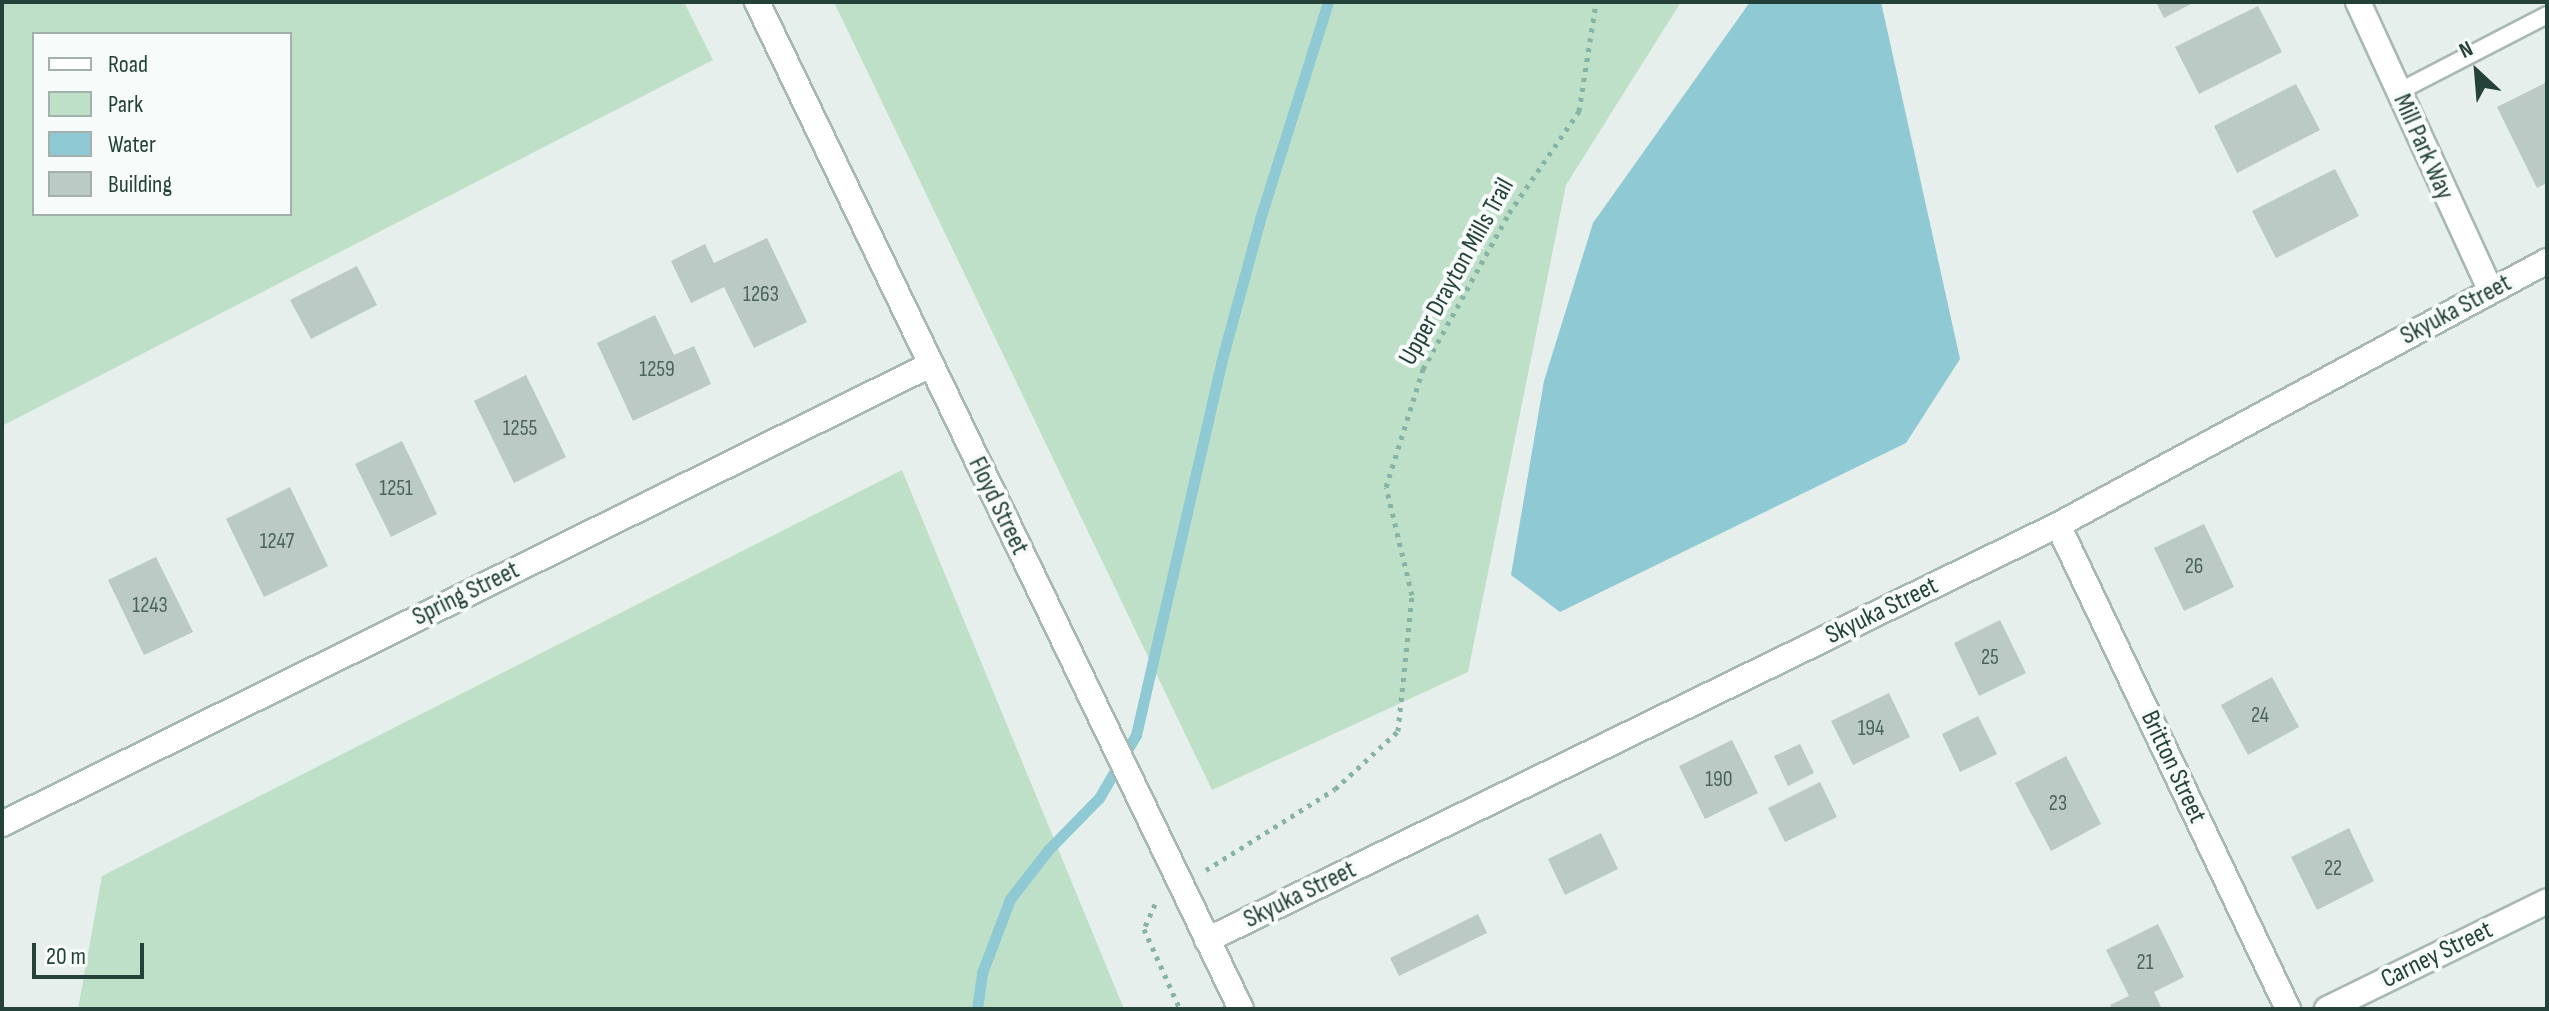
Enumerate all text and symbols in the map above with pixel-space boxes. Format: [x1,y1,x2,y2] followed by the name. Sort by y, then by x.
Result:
[32,32,292,216] legend
[2437,32,2517,112] north arrow
[2455,35,2477,65] text: N
[108,50,148,79] text: Road
[2386,89,2460,205] street label: Mill Park Way
[108,90,143,119] text: Park
[108,130,156,159] text: Water
[108,170,172,199] text: Building
[1393,173,1521,371] street label: Upper Drayton Mills Trail
[2395,268,2517,352] street label: Skyuka Street
[743,282,779,308] house number: 1263
[639,357,675,383] house number: 1259
[503,416,537,442] house number: 1255
[961,452,1035,560] street label: Floyd Street
[379,476,413,502] house number: 1251
[260,529,294,555] house number: 1247
[2185,554,2203,580] house number: 26
[408,555,524,633] street label: Spring Street
[1821,570,1943,652] street label: Skyuka Street
[132,593,168,619] house number: 1243
[1981,645,1999,671] house number: 25
[2251,703,2269,729] house number: 24
[2133,706,2213,828] street label: Britton Street
[1858,716,1884,742] house number: 194
[1705,767,1733,793] house number: 190
[2049,791,2067,817] house number: 23
[1239,854,1361,936] street label: Skyuka Street
[2324,856,2342,882] house number: 22
[2376,915,2498,995] street label: Carney Street
[36,927,148,977] scale bar
[46,942,86,971] text: 20 m
[2137,950,2153,976] house number: 21

